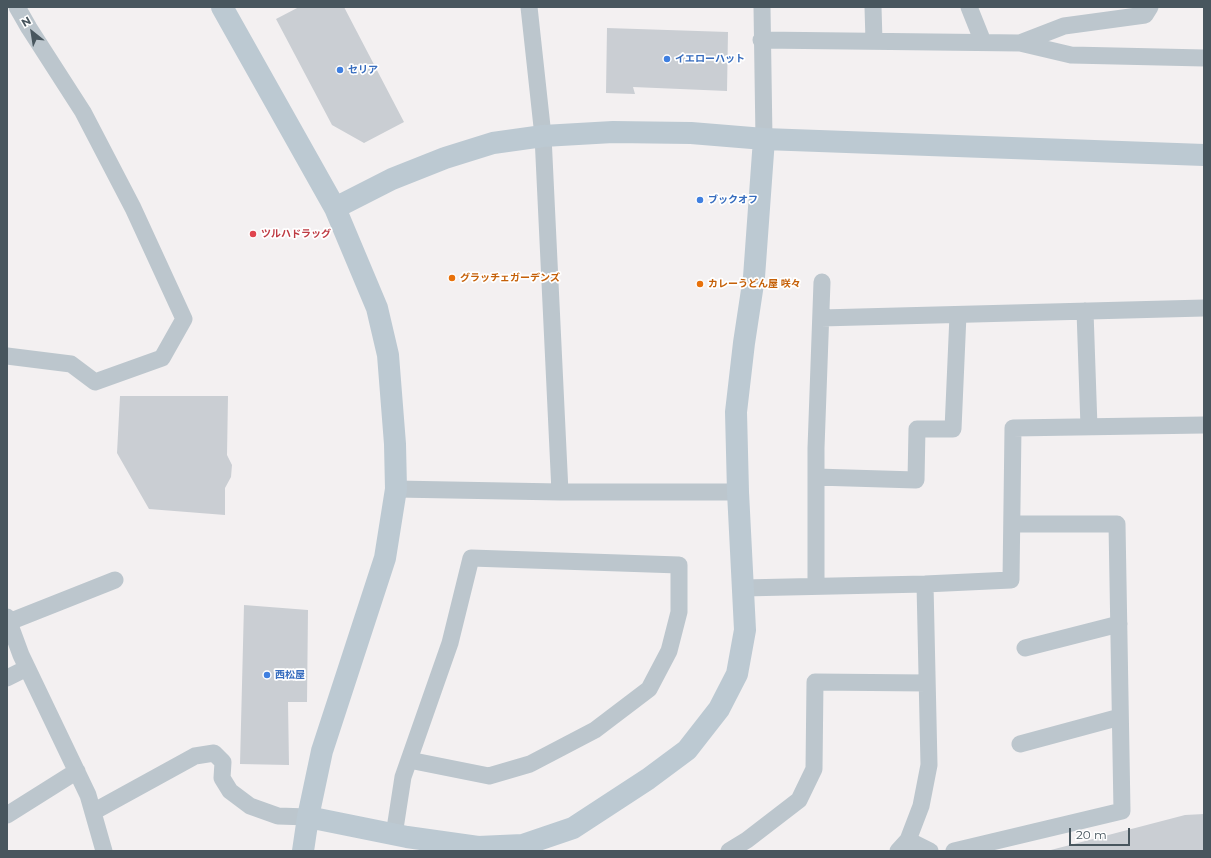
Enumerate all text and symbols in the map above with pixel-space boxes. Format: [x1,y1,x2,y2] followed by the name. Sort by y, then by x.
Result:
[12,12,52,52] north arrow
[19,13,33,30] text: N
[675,53,745,65] place label: イエローハット
[662,54,672,64] marker: イエローハット
[348,64,378,76] place label: セリア
[335,65,345,75] marker: セリア
[708,194,758,206] place label: ブックオフ
[695,195,705,205] marker: ブックオフ
[261,228,331,240] place label: ツルハドラッグ
[248,229,258,239] marker: ツルハドラッグ
[460,272,560,284] place label: グラッチェガーデンズ
[447,273,457,283] marker: グラッチェガーデンズ
[708,278,801,290] place label: カレーうどん屋 咲々
[695,279,705,289] marker: カレーうどん屋 咲々
[275,669,305,681] place label: 西松屋
[262,670,272,680] marker: 西松屋
[1071,820,1132,846] scale bar
[1076,827,1107,842] text: 20 m

